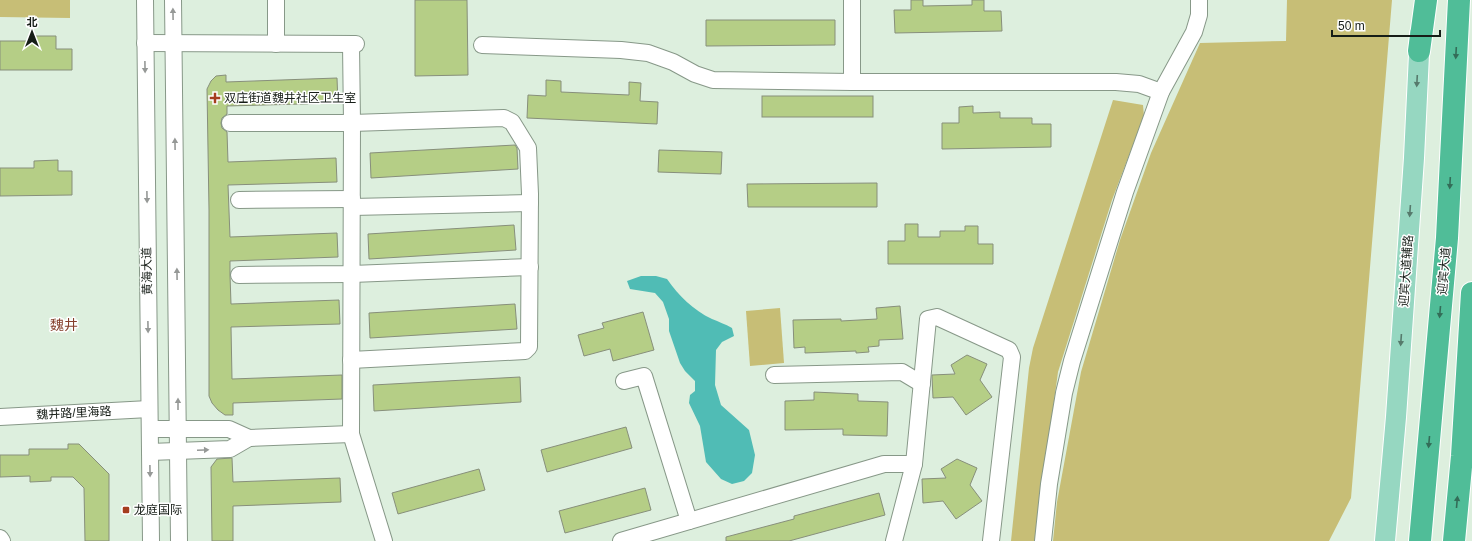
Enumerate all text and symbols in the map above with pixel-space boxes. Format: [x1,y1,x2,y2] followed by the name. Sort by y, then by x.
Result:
[170,7,176,20] one-way arrow
[12,12,52,52] north arrow
[1332,12,1440,38] scale bar
[27,16,38,28] text: 北
[1338,19,1365,33] text: 50 m
[1453,47,1460,59] one-way arrow
[142,61,148,74] one-way arrow
[1414,75,1421,87] one-way arrow
[224,91,356,105] place label: 双庄街道魏井社区卫生室
[209,92,221,104] marker: 双庄街道魏井社区卫生室
[172,137,178,150] one-way arrow
[1446,177,1453,189] one-way arrow
[144,191,150,204] one-way arrow
[1407,205,1414,217] one-way arrow
[1397,235,1415,307] street label: 迎宾大道辅路
[1435,246,1453,296] street label: 迎宾大道
[140,247,154,295] street label: 黄海大道
[174,267,180,280] one-way arrow
[1437,306,1444,318] one-way arrow
[50,317,78,333] district label: 魏井
[145,321,151,334] one-way arrow
[1398,334,1405,346] one-way arrow
[175,397,181,410] one-way arrow
[36,404,112,422] street label: 魏井路/里海路
[1426,436,1432,448] one-way arrow
[197,447,210,453] one-way arrow
[147,465,153,478] one-way arrow
[1454,496,1461,508] one-way arrow
[134,503,182,517] place label: 龙庭国际
[121,505,131,515] marker: 龙庭国际

